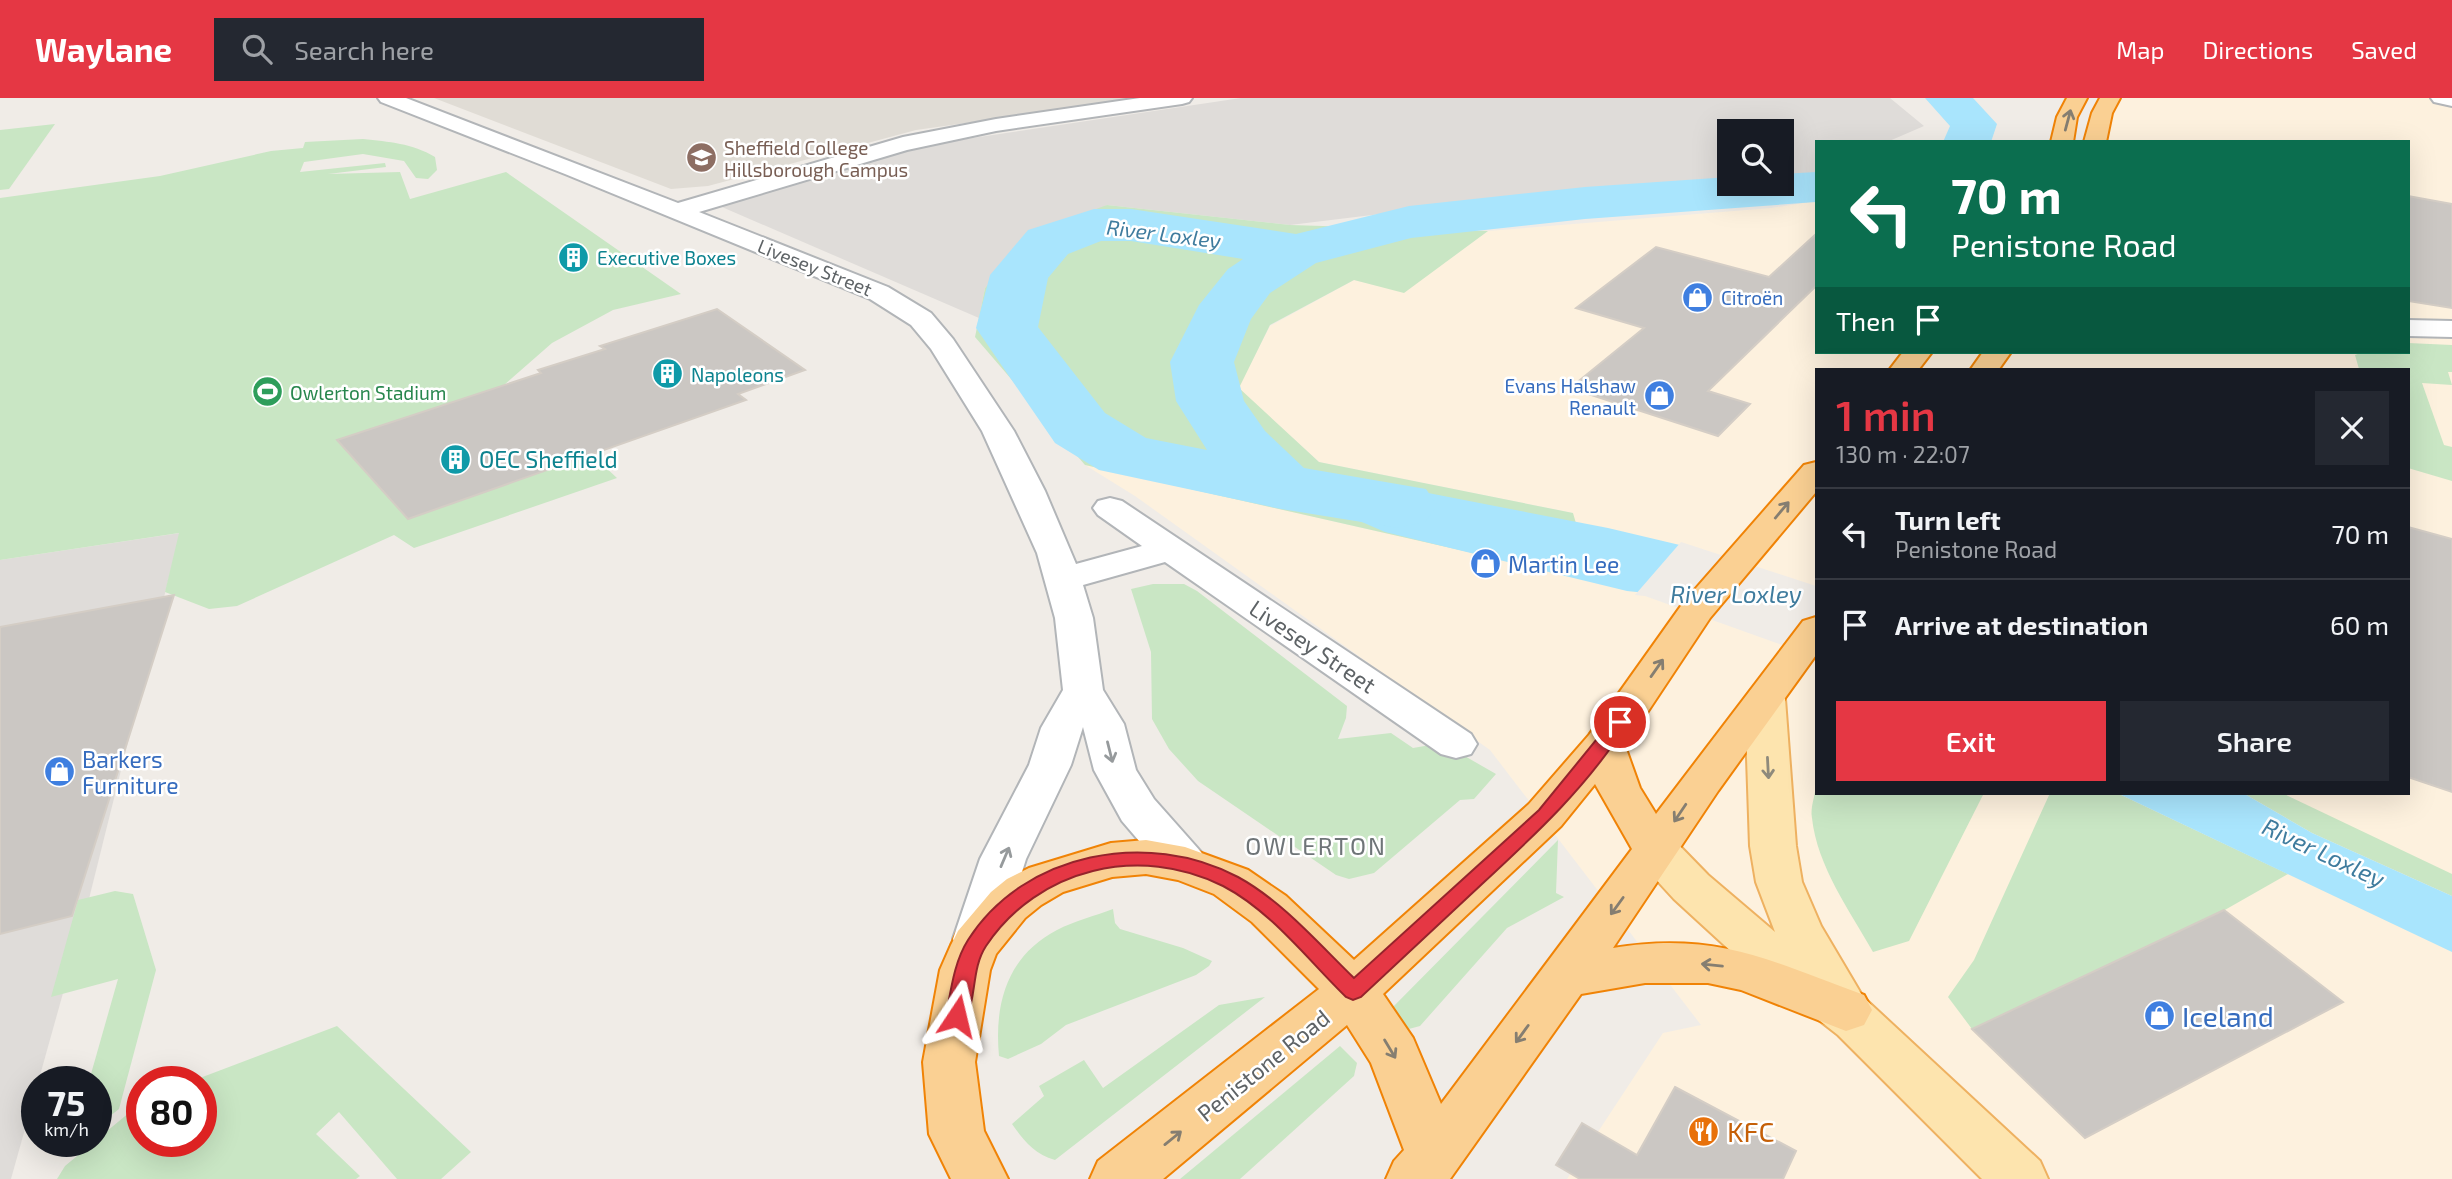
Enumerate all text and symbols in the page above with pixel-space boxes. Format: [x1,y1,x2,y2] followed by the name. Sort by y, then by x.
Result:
[214,18,704,81] search box
[35,29,172,69] text: Waylane
[238,30,276,68] icon: search
[294,34,434,65] text: Search here
[2116,35,2164,64] text: Map
[2202,35,2313,64] text: Directions
[2351,35,2417,64] text: Saved
[2063,109,2076,131] one-way arrow
[1717,119,1794,196] map controls
[1717,119,1794,196] button: search
[724,136,908,181] place label: Sheffield College Hillsborough Campus
[684,141,718,175] school or university icon: Sheffield College Hillsborough Campus
[1951,165,2062,224] text: 70 m
[1836,168,1927,259] icon: left
[1105,214,1223,253] water label: River Loxley
[1951,225,2177,263] text: Penistone Road
[755,234,875,300] street label: Livesey Street
[557,240,591,274] building icon: Executive Boxes
[597,246,736,269] place label: Executive Boxes
[1681,280,1715,314] shop icon: Citroën
[1721,286,1783,309] place label: Citroën
[1909,301,1947,339] icon: arrive
[1836,305,1895,336] text: Then
[651,357,685,391] building icon: Napoleons
[691,363,784,386] place label: Napoleons
[1504,374,1636,419] place label: Evans Halshaw Renault
[250,375,284,409] sports icon: Owlerton Stadium
[1642,379,1676,413] shop icon: Evans Halshaw Renault
[290,381,446,404] place label: Owlerton Stadium
[1836,389,1936,439] text: 1 min
[2315,391,2389,465] button: close
[1836,440,1970,468] text: 130 m · 22:07
[439,442,473,476] building icon: OEC Sheffield
[479,445,618,473] place label: OEC Sheffield
[1775,501,1790,519] one-way arrow
[1895,504,2001,535] text: Turn left
[1836,515,1874,553] icon: left
[2331,518,2389,549] text: 70 m
[1895,535,2057,563] text: Penistone Road
[1468,547,1502,581] shop icon: Martin Lee
[1508,550,1619,578] place label: Martin Lee
[1670,579,1802,608] water label: River Loxley
[1244,593,1382,699] street label: Livesey Street
[1836,606,1874,644] icon: arrive
[1895,609,2148,640] text: Arrive at destination
[2330,609,2389,640] text: 60 m
[1650,659,1664,678] one-way arrow
[1590,692,1650,752] pin
[1836,701,2106,781] button: Exit
[2120,701,2389,781] button: Share
[1601,703,1639,741] icon: arrive
[1104,740,1117,763] one-way arrow
[82,745,179,799] place label: Barkers Furniture
[42,755,76,789] shop icon: Barkers Furniture
[1762,756,1775,779] one-way arrow
[1673,803,1687,823] one-way arrow
[2258,811,2390,893] water label: River Loxley
[1245,831,1387,860] district label: OWLERTON
[999,847,1012,869] one-way arrow
[1610,896,1624,915] one-way arrow
[1701,959,1723,972] one-way arrow
[920,979,994,1053] position arrow
[2142,999,2176,1033] shop icon: Iceland
[2182,999,2274,1033] place label: Iceland
[1191,1003,1335,1127] street label: Penistone Road
[1515,1024,1529,1043] one-way arrow
[1383,1038,1397,1058] one-way arrow
[126,1066,217,1157] speed limit sign: 80
[48,1081,85,1123] text: 75
[1687,1114,1721,1148] restaurant icon: KFC
[1727,1114,1774,1148] place label: KFC
[44,1118,89,1140] text: km/h
[1163,1131,1181,1146] one-way arrow

